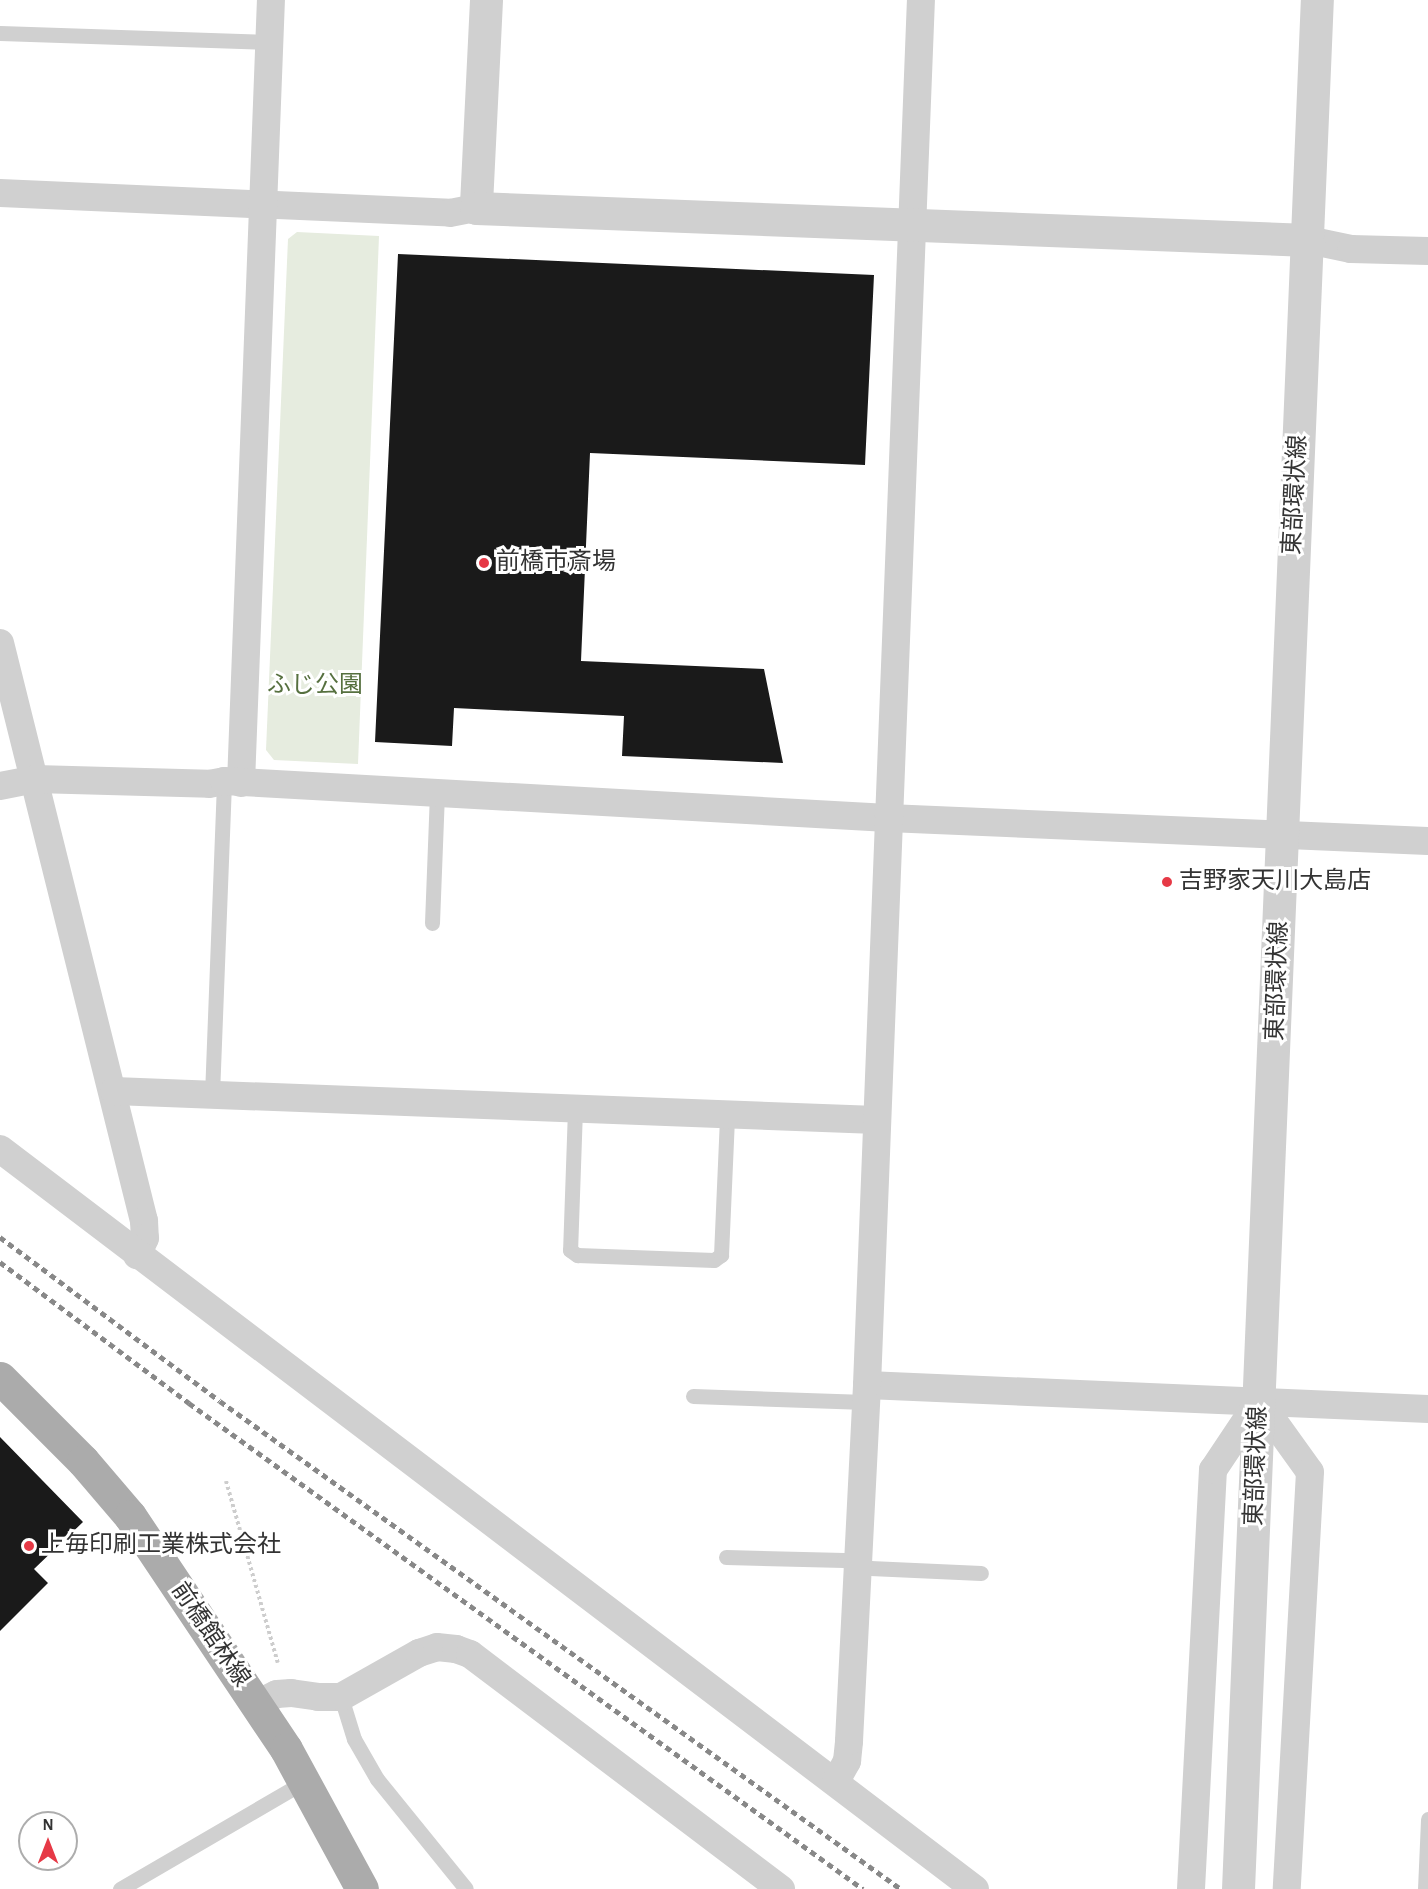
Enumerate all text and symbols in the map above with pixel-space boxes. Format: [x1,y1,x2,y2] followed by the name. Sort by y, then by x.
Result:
[1278,434,1314,556] street label: 東部環状線
[496,549,616,577] place label: 前橋市斎場
[477,556,491,570] marker: 前橋市斎場
[267,672,363,700] park label: ふじ公園
[1179,868,1371,896] place label: 吉野家天川大島店
[1160,875,1174,889] marker: 吉野家天川大島店
[1262,921,1294,1041] street label: 東部環状線
[1241,1406,1273,1526] street label: 東部環状線
[41,1532,281,1560] place label: 上毎印刷工業株式会社
[22,1539,36,1553] marker: 上毎印刷工業株式会社
[165,1577,255,1693] street label: 前橋館林線
[18,1811,78,1871] north arrow
[42,1817,54,1833] text: N

